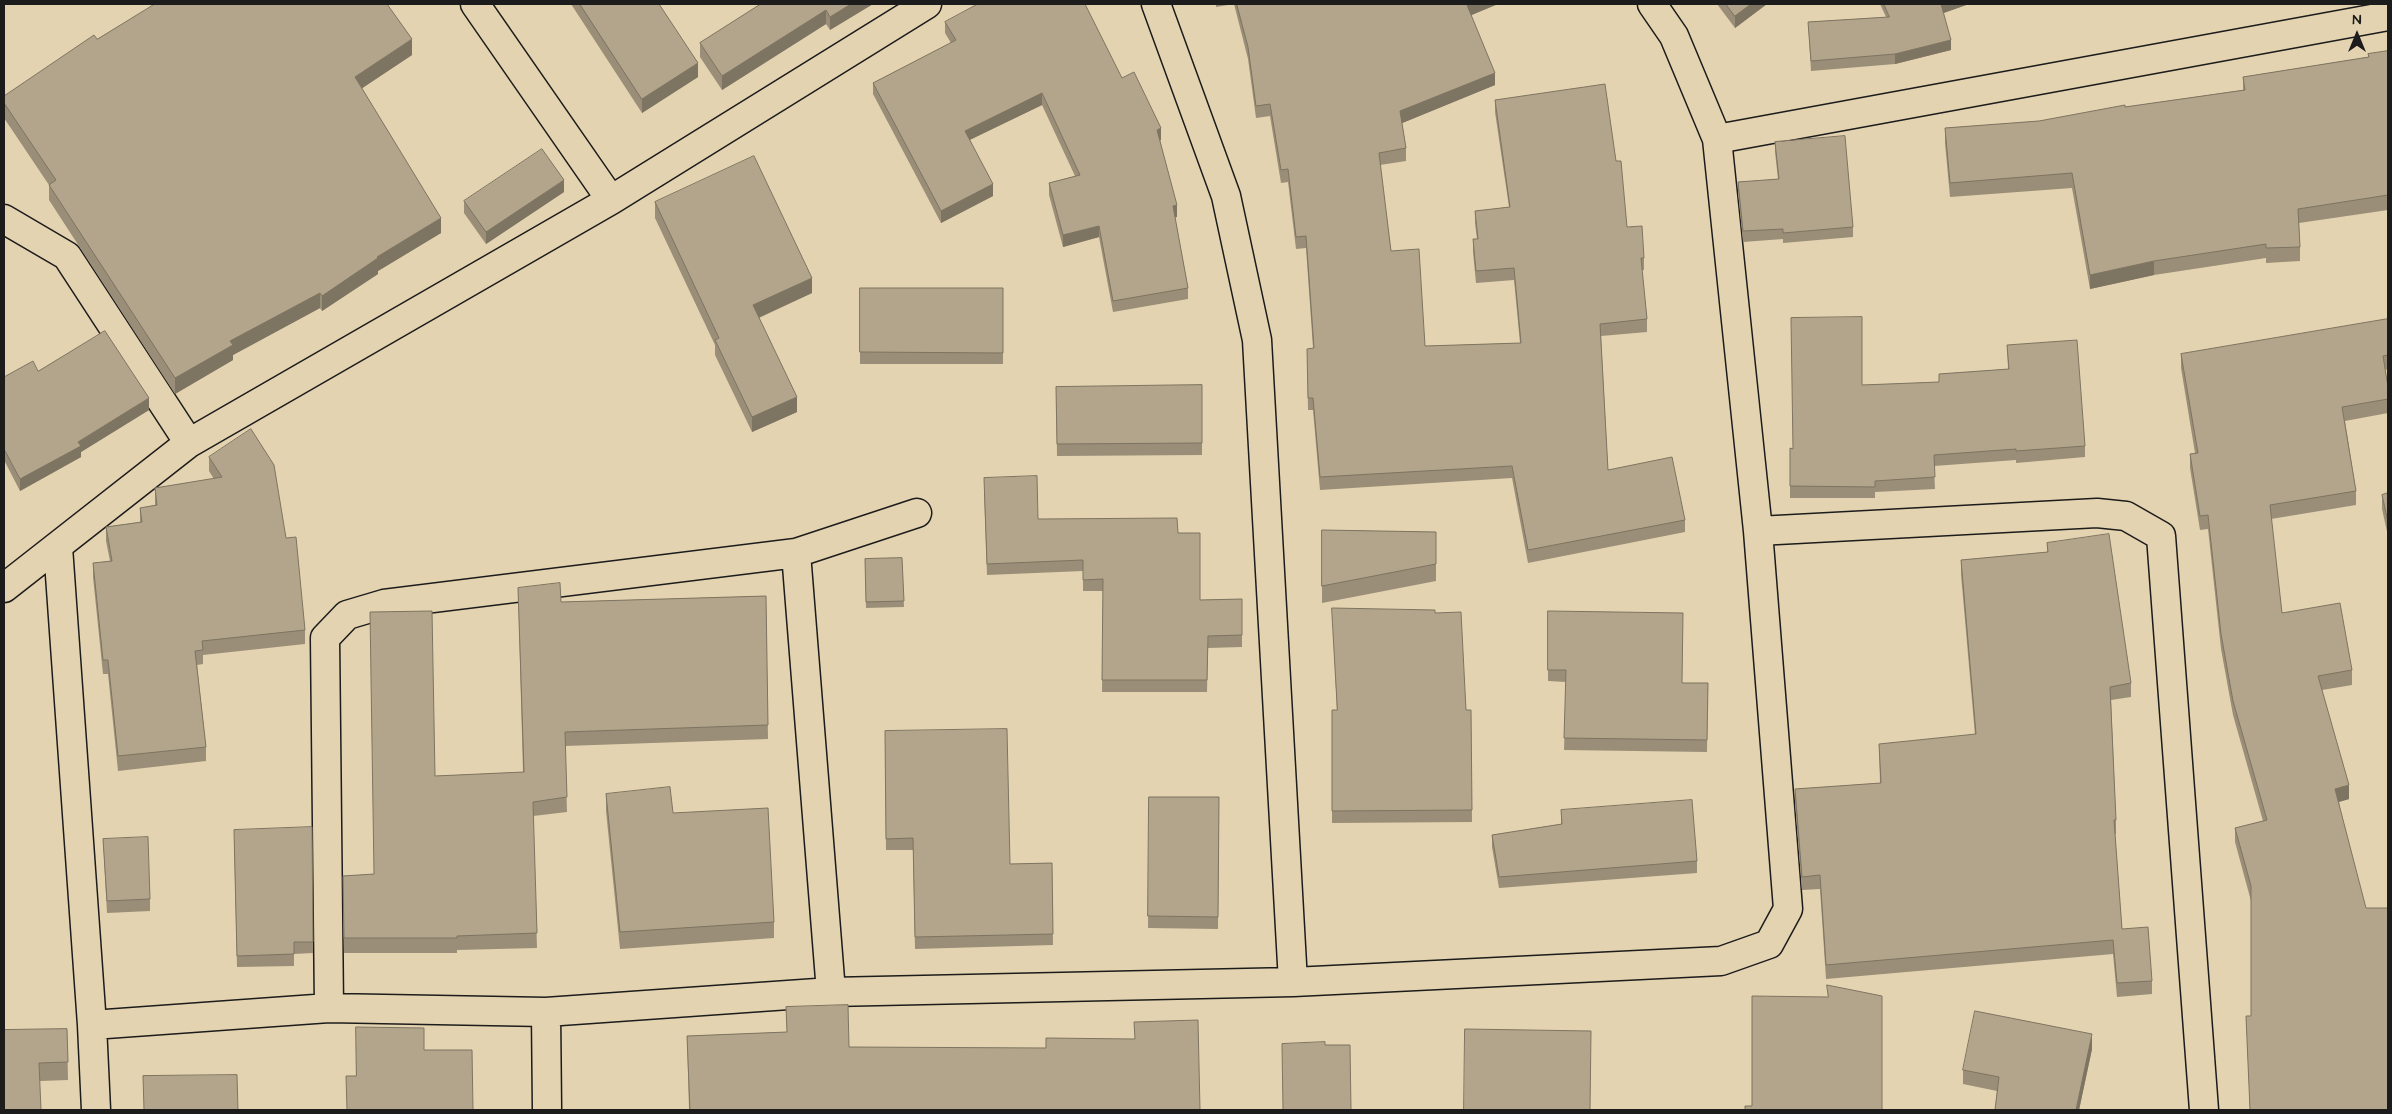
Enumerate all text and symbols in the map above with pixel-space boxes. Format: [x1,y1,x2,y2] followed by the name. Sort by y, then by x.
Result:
[2332,10,2382,60] north arrow
[2353,10,2361,30] text: N

